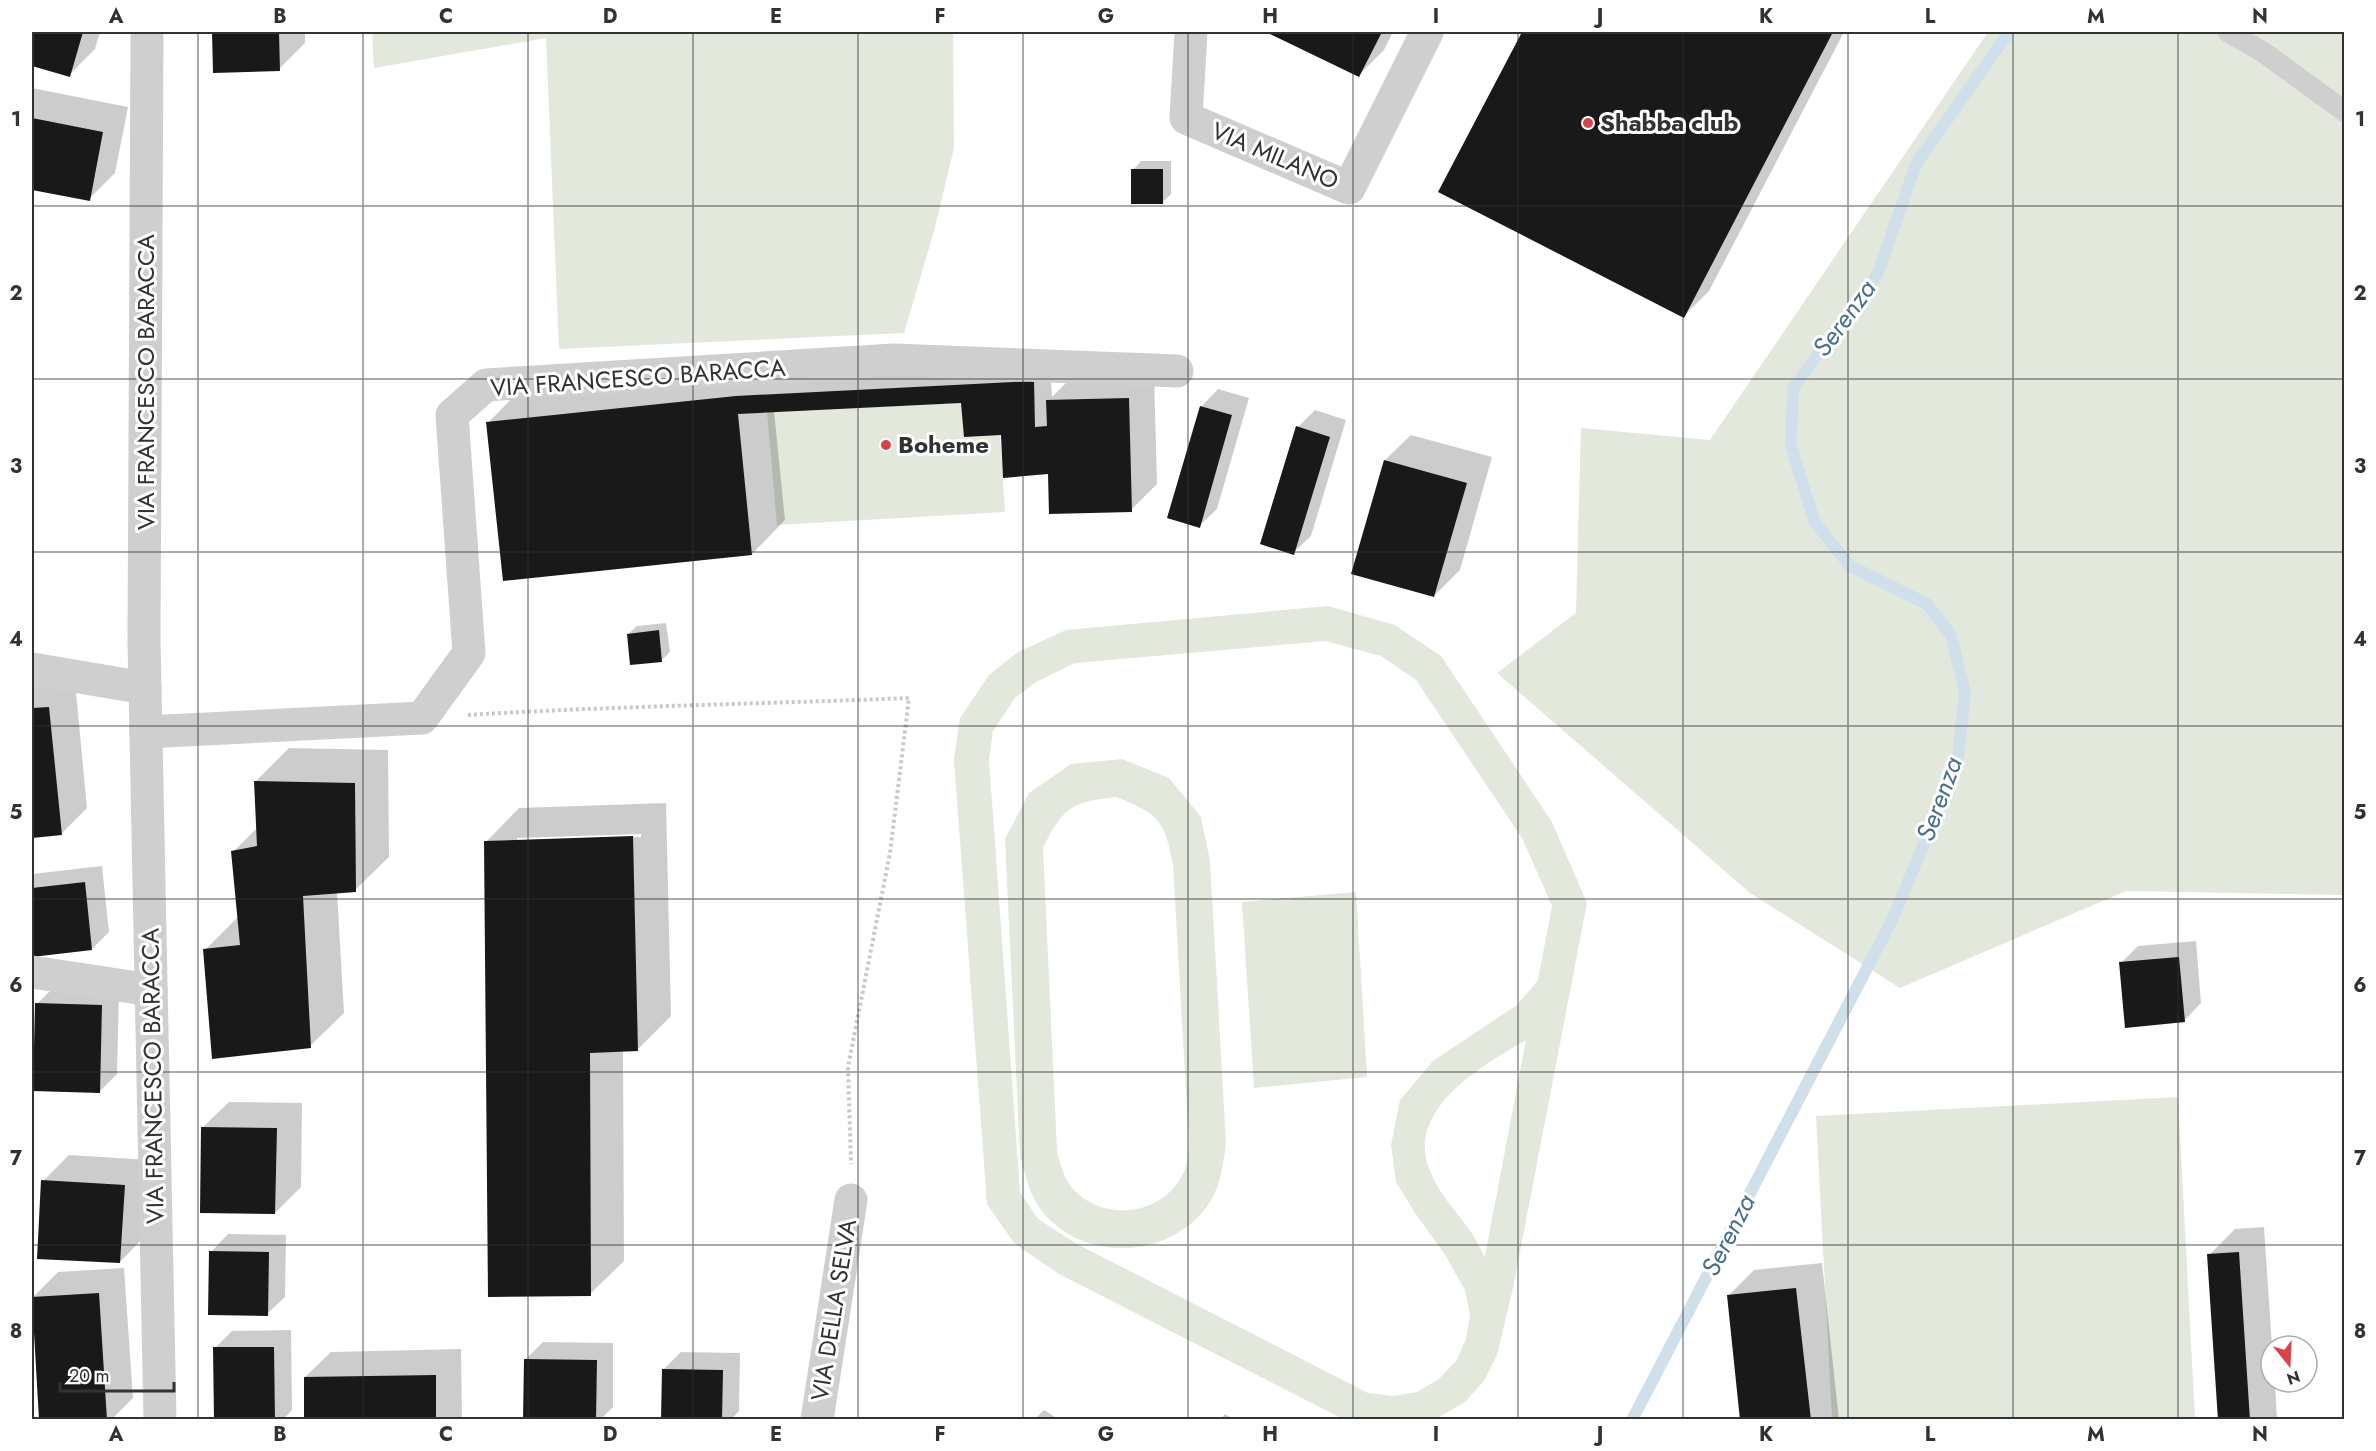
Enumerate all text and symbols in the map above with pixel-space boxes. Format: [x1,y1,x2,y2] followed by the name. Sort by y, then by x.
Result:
[108,2,124,31] text: A
[273,2,287,31] text: B
[439,2,453,31] text: C
[603,2,617,31] text: D
[770,2,782,31] text: E
[934,2,946,31] text: F
[1098,2,1114,31] text: G
[1262,2,1278,31] text: H
[1433,2,1439,31] text: I
[1593,2,1603,31] text: J
[1759,2,1773,31] text: K
[1925,2,1936,31] text: L
[2087,2,2105,31] text: M
[2252,2,2268,31] text: N
[11,105,21,134] text: 1
[1600,105,1738,140] place label: Shabba club
[2355,105,2365,134] text: 1
[1206,113,1344,198] street label: VIA MILANO
[1581,116,1595,130] marker: Shabba club
[128,234,163,530] street label: VIA FRANCESCO BARACCA
[1803,271,1885,364] water label: Serenza
[9,279,23,308] text: 2
[2353,279,2367,308] text: 2
[489,350,787,405] street label: VIA FRANCESCO BARACCA
[898,427,989,462] place label: Boheme
[879,438,893,452] marker: Boheme
[10,452,22,481] text: 3
[2354,452,2366,481] text: 3
[9,625,23,654] text: 4
[2353,625,2367,654] text: 4
[1906,751,1972,847] water label: Serenza
[10,798,23,827] text: 5
[2354,798,2367,827] text: 5
[132,928,173,1224] street label: VIA FRANCESCO BARACCA
[9,971,23,1000] text: 6
[2353,971,2367,1000] text: 6
[10,1144,23,1173] text: 7
[2354,1144,2367,1173] text: 7
[1691,1187,1765,1283] water label: Serenza
[802,1216,865,1403] street label: VIA DELLA SELVA
[10,1317,22,1346] text: 8
[2354,1317,2366,1346] text: 8
[2259,1334,2319,1394] north arrow
[60,1355,174,1393] scale bar
[69,1363,109,1389] text: 20 m
[2284,1365,2303,1391] text: N
[108,1420,124,1449] text: A
[273,1420,287,1449] text: B
[439,1420,453,1449] text: C
[603,1420,617,1449] text: D
[770,1420,782,1449] text: E
[934,1420,946,1449] text: F
[1098,1420,1114,1449] text: G
[1262,1420,1278,1449] text: H
[1433,1420,1439,1449] text: I
[1593,1420,1603,1449] text: J
[1759,1420,1773,1449] text: K
[1925,1420,1936,1449] text: L
[2087,1420,2105,1449] text: M
[2252,1420,2268,1449] text: N

